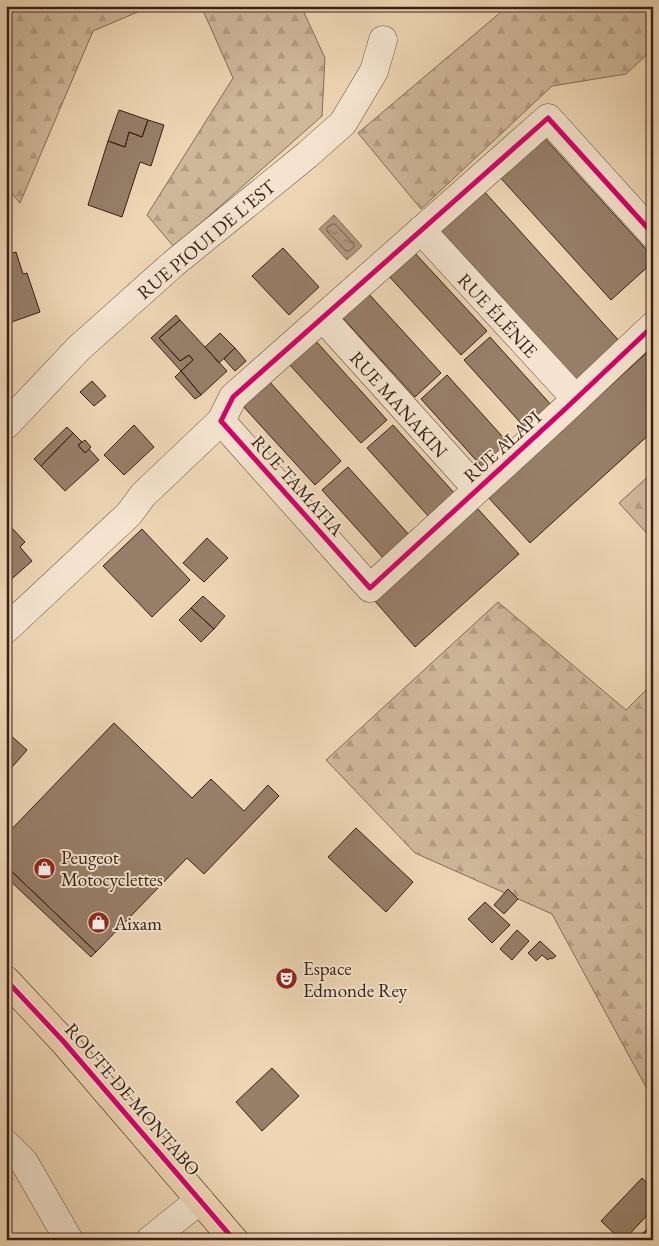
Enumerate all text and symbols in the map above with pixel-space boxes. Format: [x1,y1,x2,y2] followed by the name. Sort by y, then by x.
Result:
[132,174,281,305] street label: RUE PIOUI DE L'EST
[452,268,543,363] street label: RUE ÉLÉNIE
[344,346,453,463] street label: RUE MANAKIN
[458,404,547,488] street label: RUE ALAPI
[246,430,350,542] street label: RUE TAMATIA
[61,845,163,892] place label: Peugeot Motocyclettes
[33,856,57,880] shop icon: Peugeot Motocyclettes
[86,911,110,935] shop icon: Aixam
[113,911,162,936] place label: Aixam
[303,956,408,1003] place label: Espace Edmonde Rey
[275,967,299,991] theatre icon: Espace Edmonde Rey
[59,1018,206,1181] street label: ROUTE DE MONTABO

